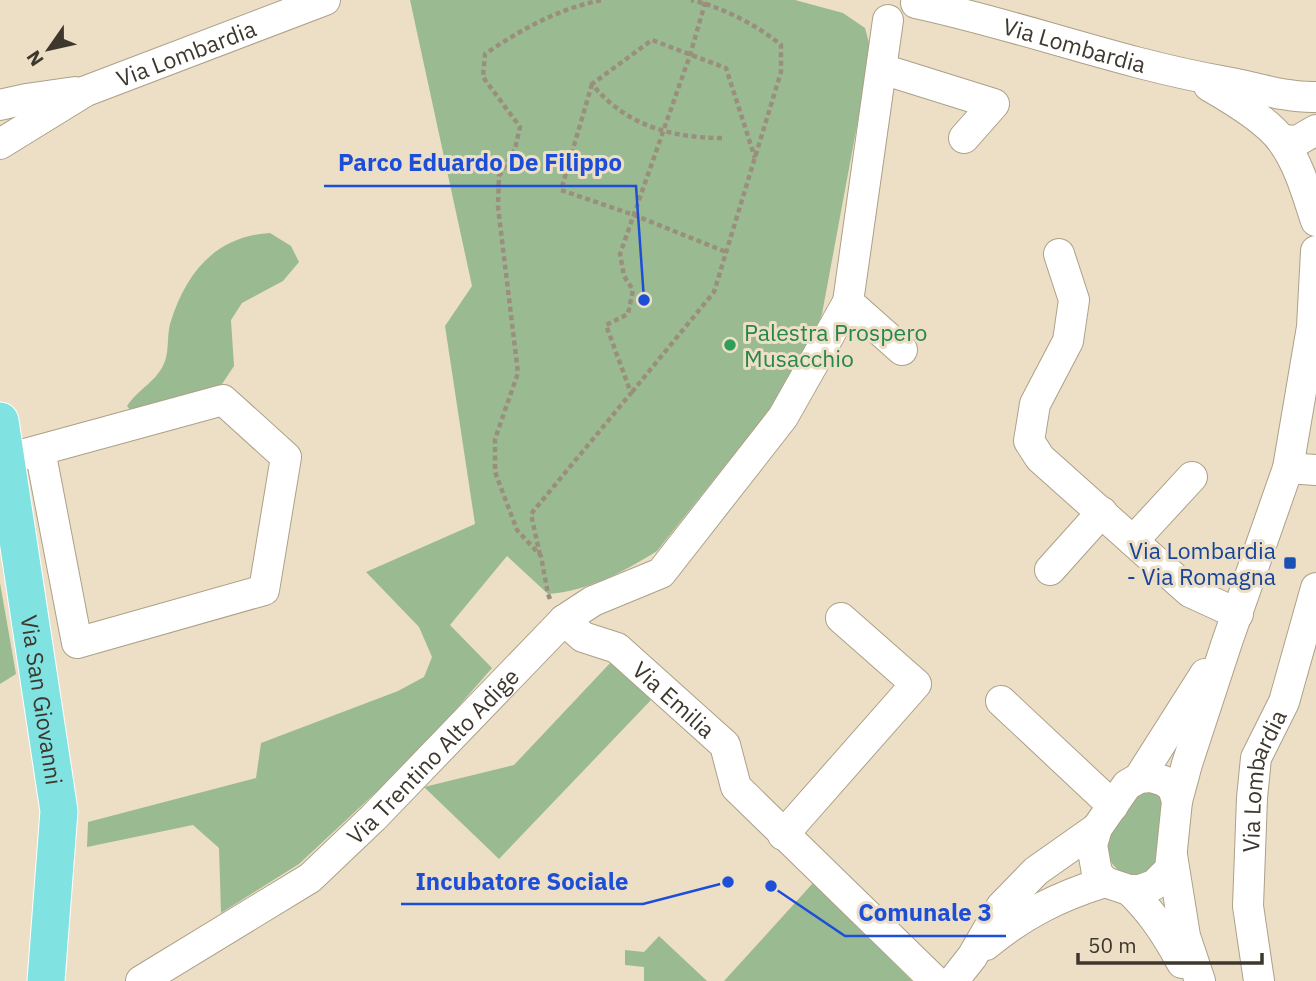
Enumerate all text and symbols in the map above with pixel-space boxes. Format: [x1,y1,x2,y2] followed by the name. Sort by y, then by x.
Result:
[1000,11,1149,79] street label: Via Lombardia
[112,13,260,93] street label: Via Lombardia
[14,14,84,84] north arrow
[21,46,49,71] text: N
[324,141,636,186] callout: Parco Eduardo De Filippo
[338,146,622,178] text: Parco Eduardo De Filippo
[744,317,927,373] place label: Palestra Prospero Musacchio
[722,337,738,353] marker: Palestra Prospero Musacchio
[1127,535,1276,591] place label: Via Lombardia - Via Romagna
[1282,555,1298,571] marker: Via Lombardia - Via Romagna
[15,613,70,787] street label: Via San Giovanni
[626,654,722,744] street label: Via Emilia
[340,661,525,850] street label: Via Trentino Alto Adige
[1235,704,1293,853] street label: Via Lombardia
[401,859,643,904] callout: Incubatore Sociale
[415,865,629,897] text: Incubatore Sociale
[845,891,1006,936] callout: Comunale 3
[858,896,992,928] text: Comunale 3
[1078,922,1262,966] scale bar
[1088,931,1137,959] text: 50 m

